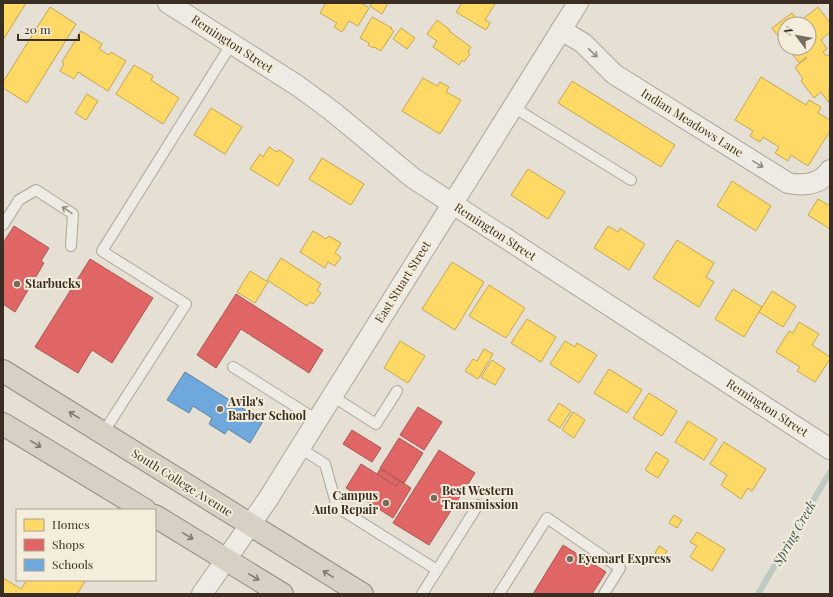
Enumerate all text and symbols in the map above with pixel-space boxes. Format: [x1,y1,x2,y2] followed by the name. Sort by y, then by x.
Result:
[189,11,277,76] street label: Remington Street
[18,16,79,42] scale bar
[777,16,817,56] north arrow
[24,21,51,37] text: 20 m
[780,23,797,38] text: N
[588,48,598,58] one-way arrow
[639,84,747,160] street label: Indian Meadows Lane
[752,161,764,169] one-way arrow
[452,199,540,264] street label: Remington Street
[61,206,72,215] one-way arrow
[370,237,434,326] street label: East Stuart Street
[25,275,81,291] place label: Starbucks
[12,279,22,289] marker: Starbucks
[724,375,812,440] street label: Remington Street
[227,393,306,423] place label: Avila's Barber School
[215,404,225,414] marker: Avila's Barber School
[68,411,80,419] one-way arrow
[30,441,42,449] one-way arrow
[129,445,236,520] street label: South College Avenue
[442,482,519,512] place label: Best Western Transmission
[311,487,378,517] place label: Campus Auto Repair
[429,493,439,503] marker: Best Western Transmission
[768,497,819,569] water label: Spring Creek
[381,498,391,508] marker: Campus Auto Repair
[16,509,156,581] legend
[52,516,90,532] text: Homes
[182,533,194,541] one-way arrow
[52,536,84,552] text: Shops
[578,550,671,566] place label: Eyemart Express
[565,554,575,564] marker: Eyemart Express
[52,556,93,572] text: Schools
[322,569,334,577] one-way arrow
[248,573,259,581] one-way arrow

